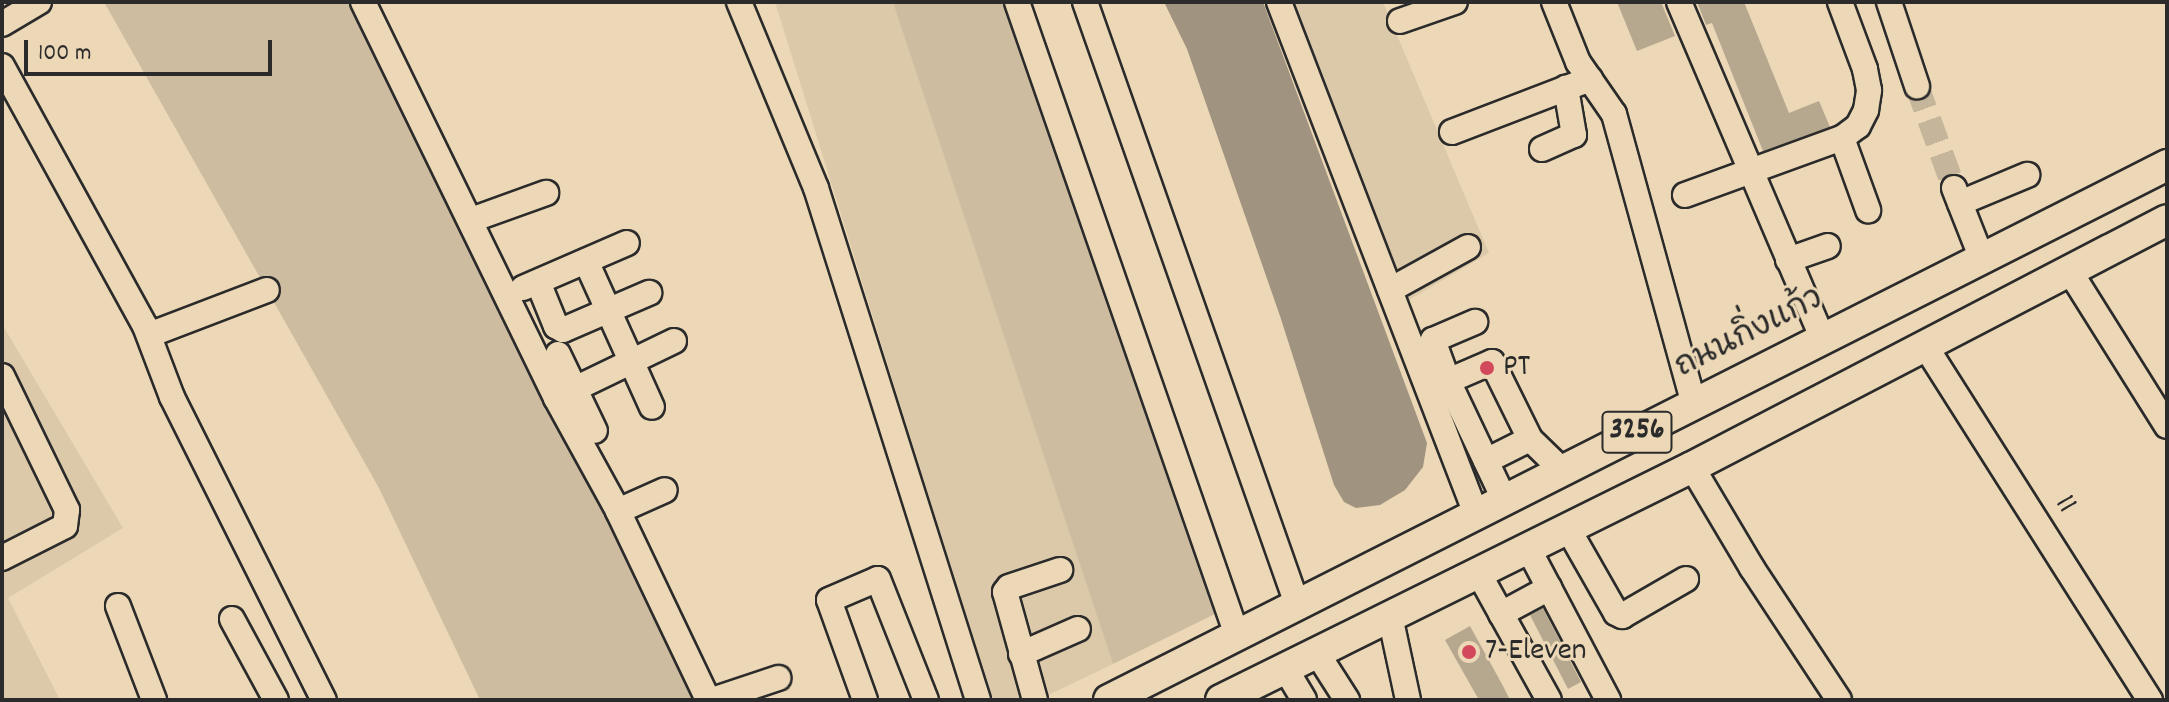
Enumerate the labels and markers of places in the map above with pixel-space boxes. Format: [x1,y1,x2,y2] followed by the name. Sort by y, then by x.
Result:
[1503,349,1530,387] place label: PT
[1478,359,1496,377] marker: PT
[1485,633,1587,671] place label: 7-Eleven
[1460,643,1478,661] marker: 7-Eleven

